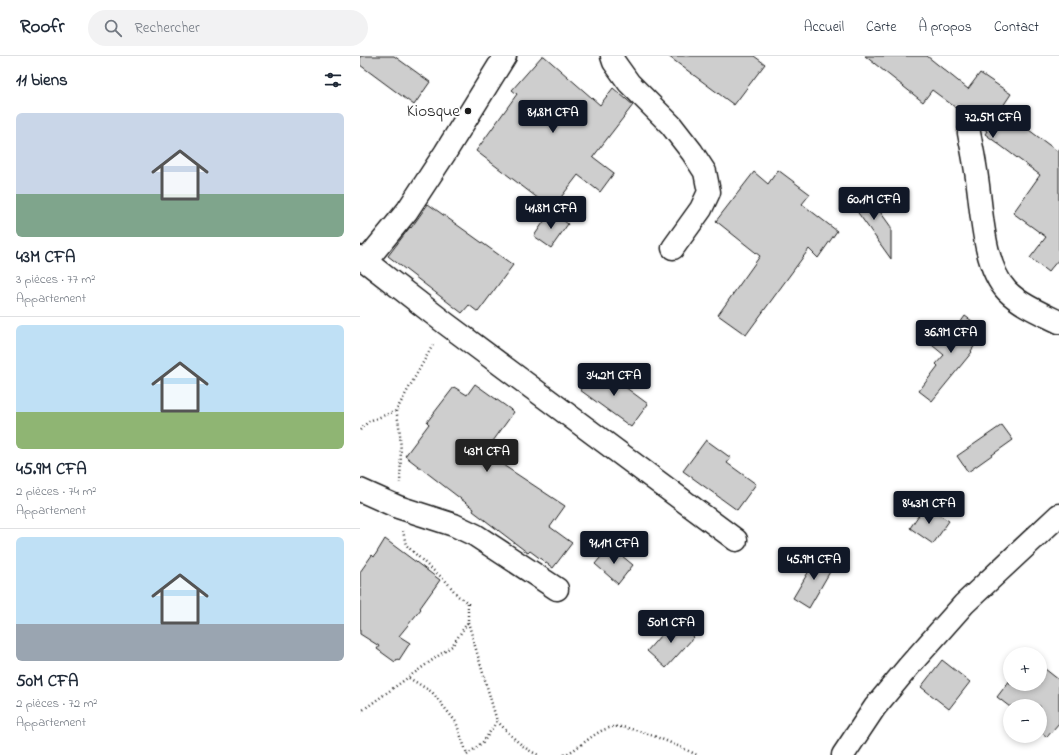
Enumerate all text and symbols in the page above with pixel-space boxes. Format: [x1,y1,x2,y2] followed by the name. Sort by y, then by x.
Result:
[88,10,368,46] search box
[20,14,64,41] text: Roofr
[102,17,124,39] icon: search
[134,17,200,39] text: Rechercher
[804,17,844,38] text: Accueil
[866,17,897,38] text: Carte
[919,17,972,38] text: À propos
[994,17,1039,38] text: Contact
[16,68,68,93] text: 11 biens
[322,69,344,91] icon: filters
[407,99,460,124] place label: Kiosque
[507,100,599,134] pin: 81.8M CFA
[527,103,579,122] text: 81.8M CFA
[947,105,1039,139] pin: 72.5M CFA
[463,106,473,116] marker: Kiosque
[965,108,1021,127] text: 72.5M CFA
[144,139,216,211] icon: home
[828,187,920,221] pin: 60.1M CFA
[848,190,900,209] text: 60.1M CFA
[505,196,597,230] pin: 41.8M CFA
[525,199,577,218] text: 41.8M CFA
[16,245,75,270] text: 43M CFA
[16,270,95,289] text: 3 pièces · 77 m²
[16,289,86,308] text: Appartement
[905,320,997,354] pin: 36.9M CFA
[925,323,977,342] text: 36.9M CFA
[144,351,216,423] icon: home
[568,363,660,397] pin: 34.2M CFA
[587,366,641,385] text: 34.2M CFA
[450,439,524,473] pin: 43M CFA
[464,442,510,461] text: 43M CFA
[16,457,87,482] text: 45.9M CFA
[16,482,96,501] text: 2 pièces · 74 m²
[883,491,975,525] pin: 84.3M CFA
[903,494,955,513] text: 84.3M CFA
[16,501,86,520] text: Appartement
[568,531,660,565] pin: 91.1M CFA
[589,534,639,553] text: 91.1M CFA
[768,547,860,581] pin: 45.9M CFA
[787,550,841,569] text: 45.9M CFA
[144,563,216,635] icon: home
[634,610,708,644] pin: 50M CFA
[647,613,695,632] text: 50M CFA
[1003,647,1047,743] map controls
[1003,647,1047,691] button: +
[16,669,78,694] text: 50M CFA
[16,694,97,713] text: 2 pièces · 72 m²
[1003,699,1047,743] button: −
[16,713,86,732] text: Appartement

